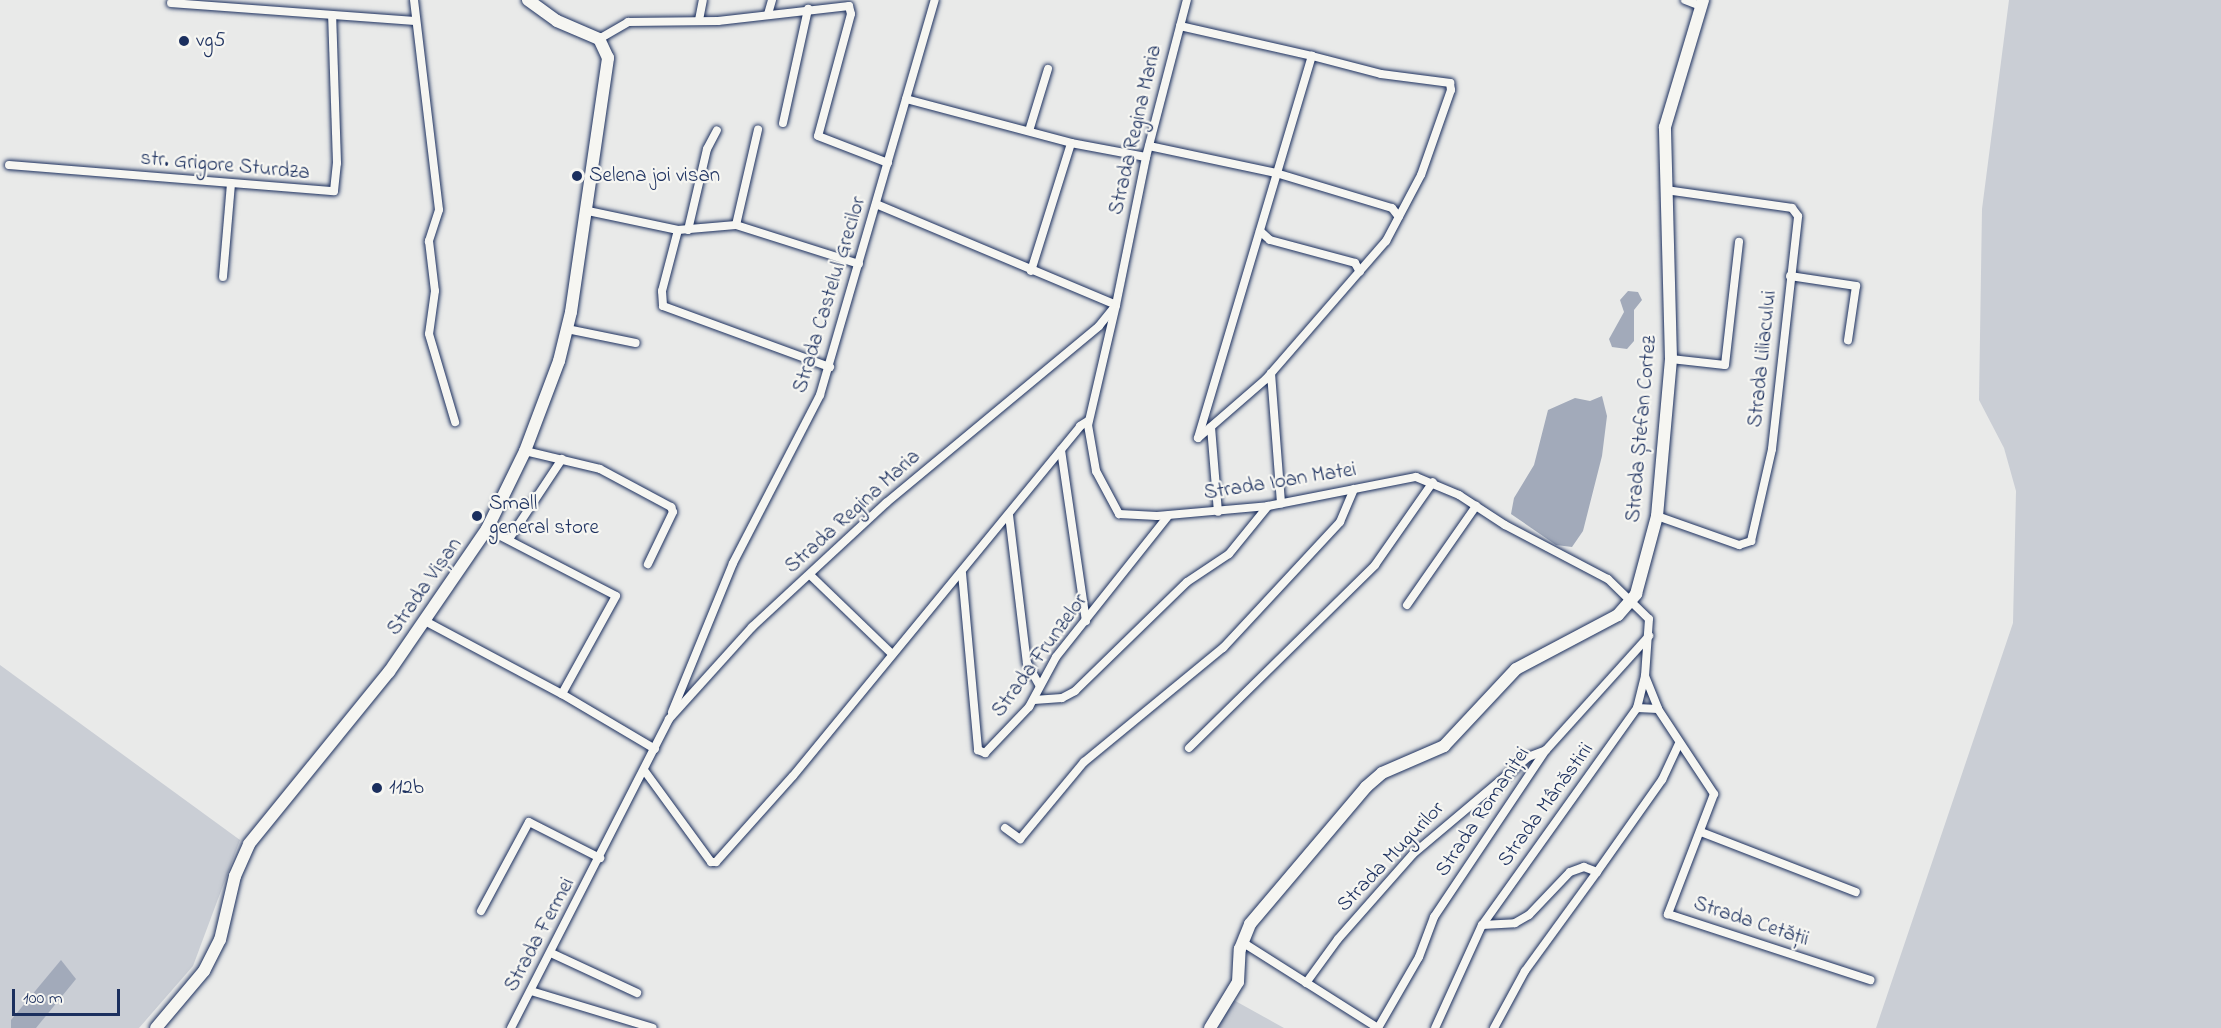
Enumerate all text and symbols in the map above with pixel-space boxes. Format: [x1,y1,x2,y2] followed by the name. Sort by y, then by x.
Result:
[196,28,226,54] place label: vg5
[177,34,191,48] marker: vg5
[1104,43,1168,217] street label: Strada Regina Maria
[139,146,311,186] street label: str. Grigore Sturdza
[589,163,720,189] place label: Selena joi visan
[570,169,584,183] marker: Selena joi visan
[788,194,872,396] street label: Strada Castelul Grecilor
[1743,289,1783,429] street label: Strada Liliacului
[1621,334,1663,524] street label: Strada Ștefan Cortez
[780,445,926,579] street label: Strada Regina Maria
[1202,458,1358,506] street label: Strada Ioan Matei
[489,491,599,541] place label: Small general store
[470,509,484,523] marker: Small general store
[382,533,468,641] street label: Strada Vișan
[987,589,1093,723] street label: Strada Frunzelor
[1492,738,1600,872] street label: Strada Mânăstirii
[1430,742,1536,882] street label: Strada Romaniței
[389,775,424,801] place label: 112b
[370,781,384,795] marker: 112b
[1332,796,1450,918] street label: Strada Mugurilor
[499,874,581,996] street label: Strada Fermei
[1690,891,1812,953] street label: Strada Cetății
[15,977,123,1015] scale bar
[23,986,63,1012] text: 100 m

